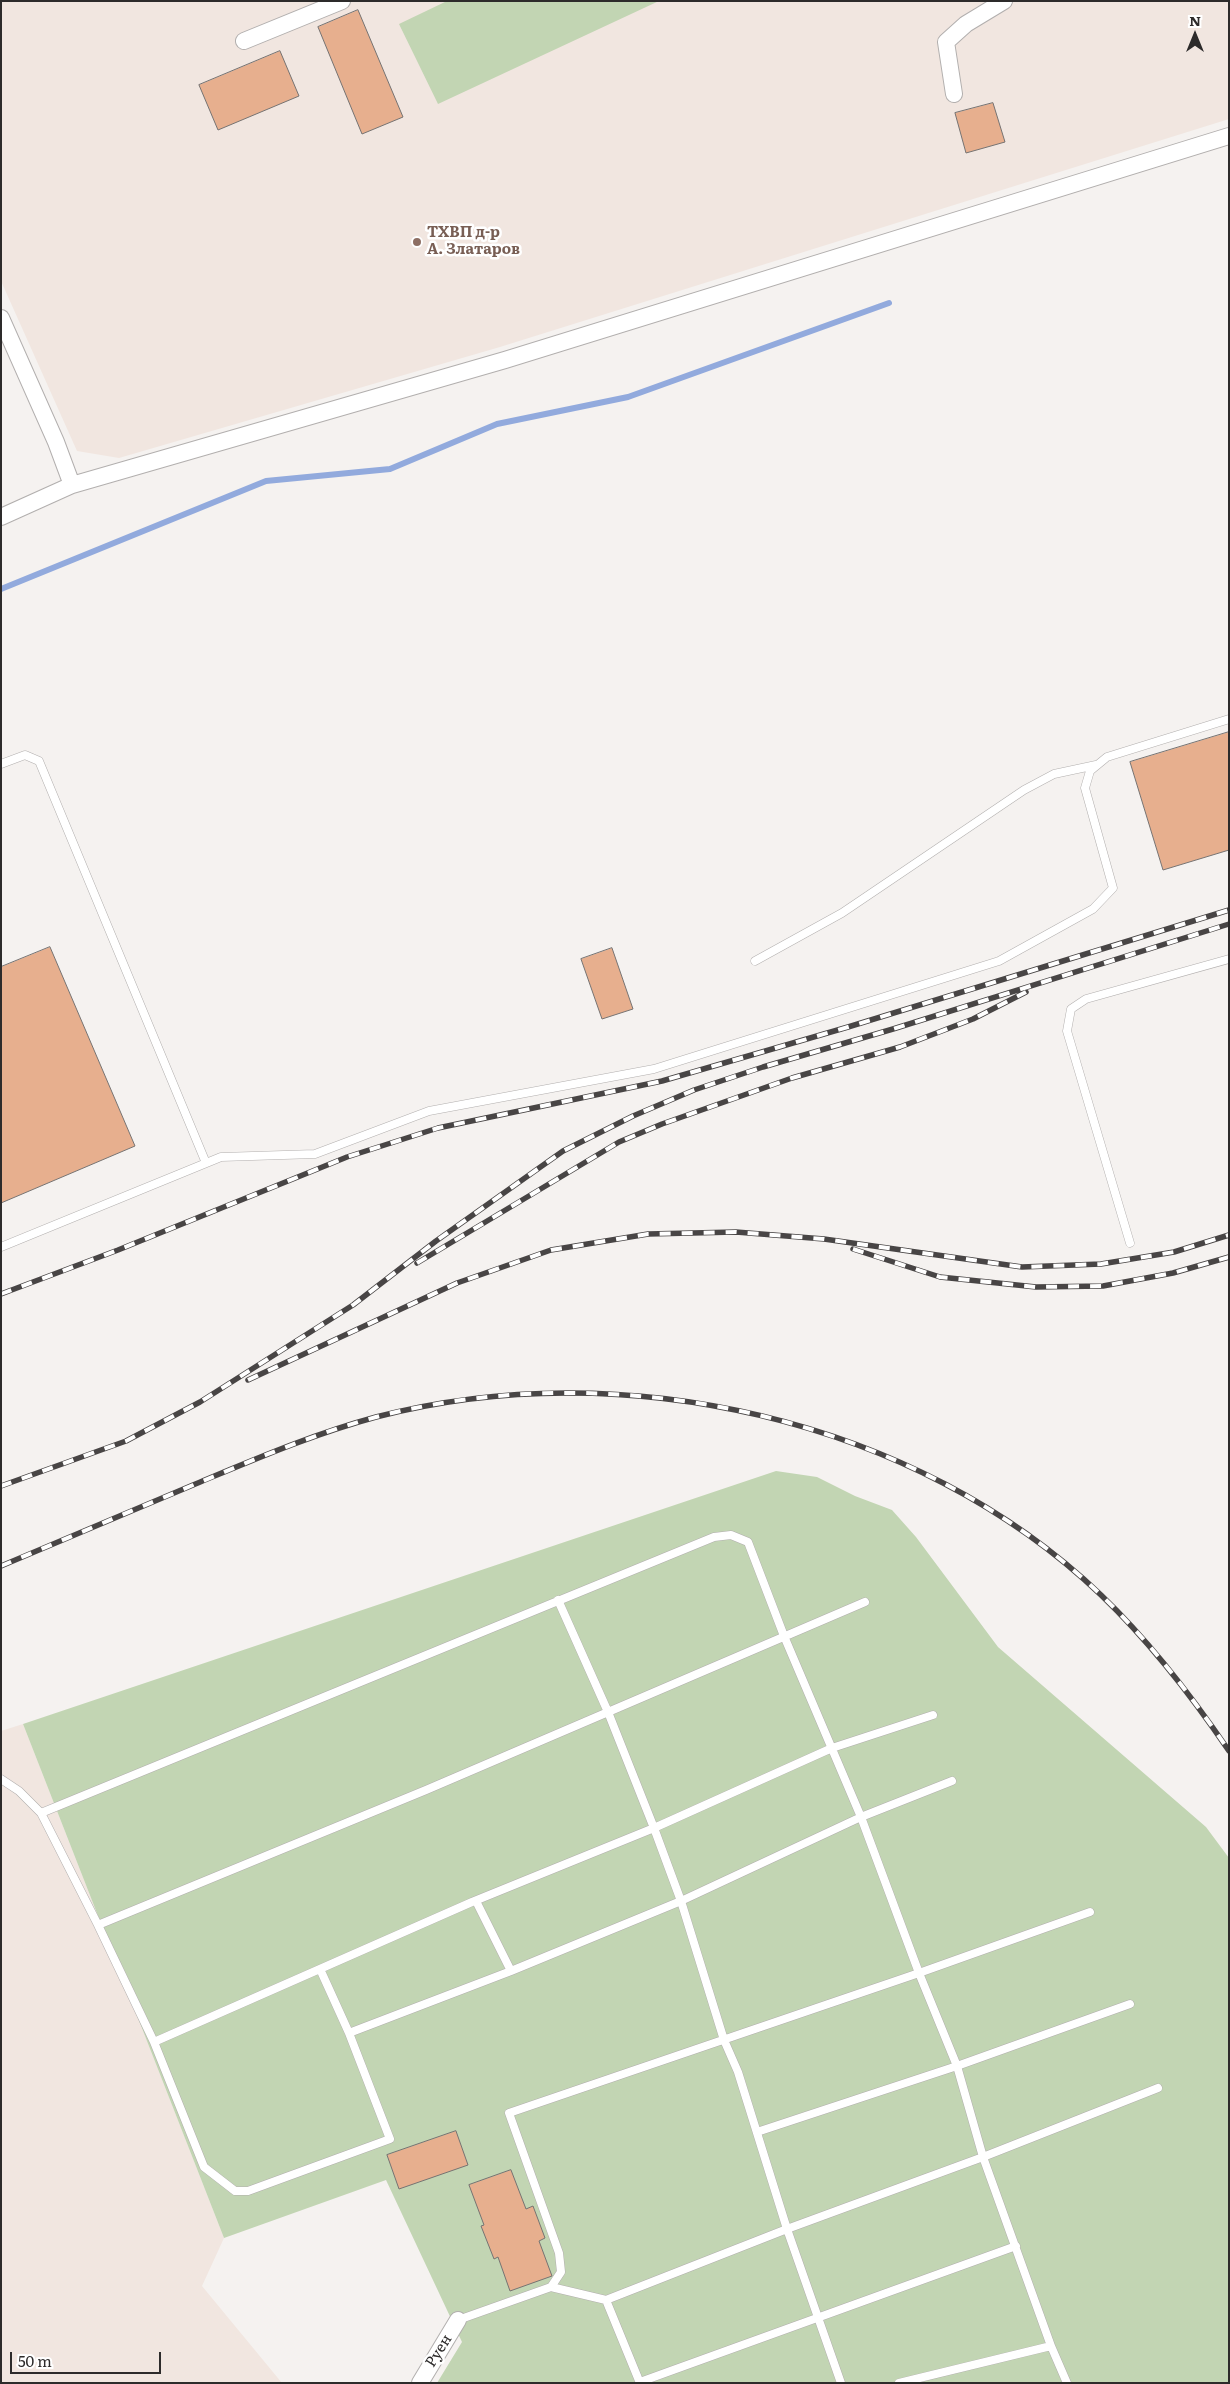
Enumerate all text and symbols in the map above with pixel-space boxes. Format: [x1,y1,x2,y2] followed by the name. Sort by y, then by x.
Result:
[1170,10,1220,60] north arrow
[1189,10,1201,30] text: N
[427,224,520,259] place label: ТХВП д-р А. Златаров
[411,236,423,248] marker: ТХВП д-р А. Златаров
[422,2331,456,2371] street label: Руен
[12,2342,164,2374] scale bar
[18,2349,52,2372] text: 50 m

